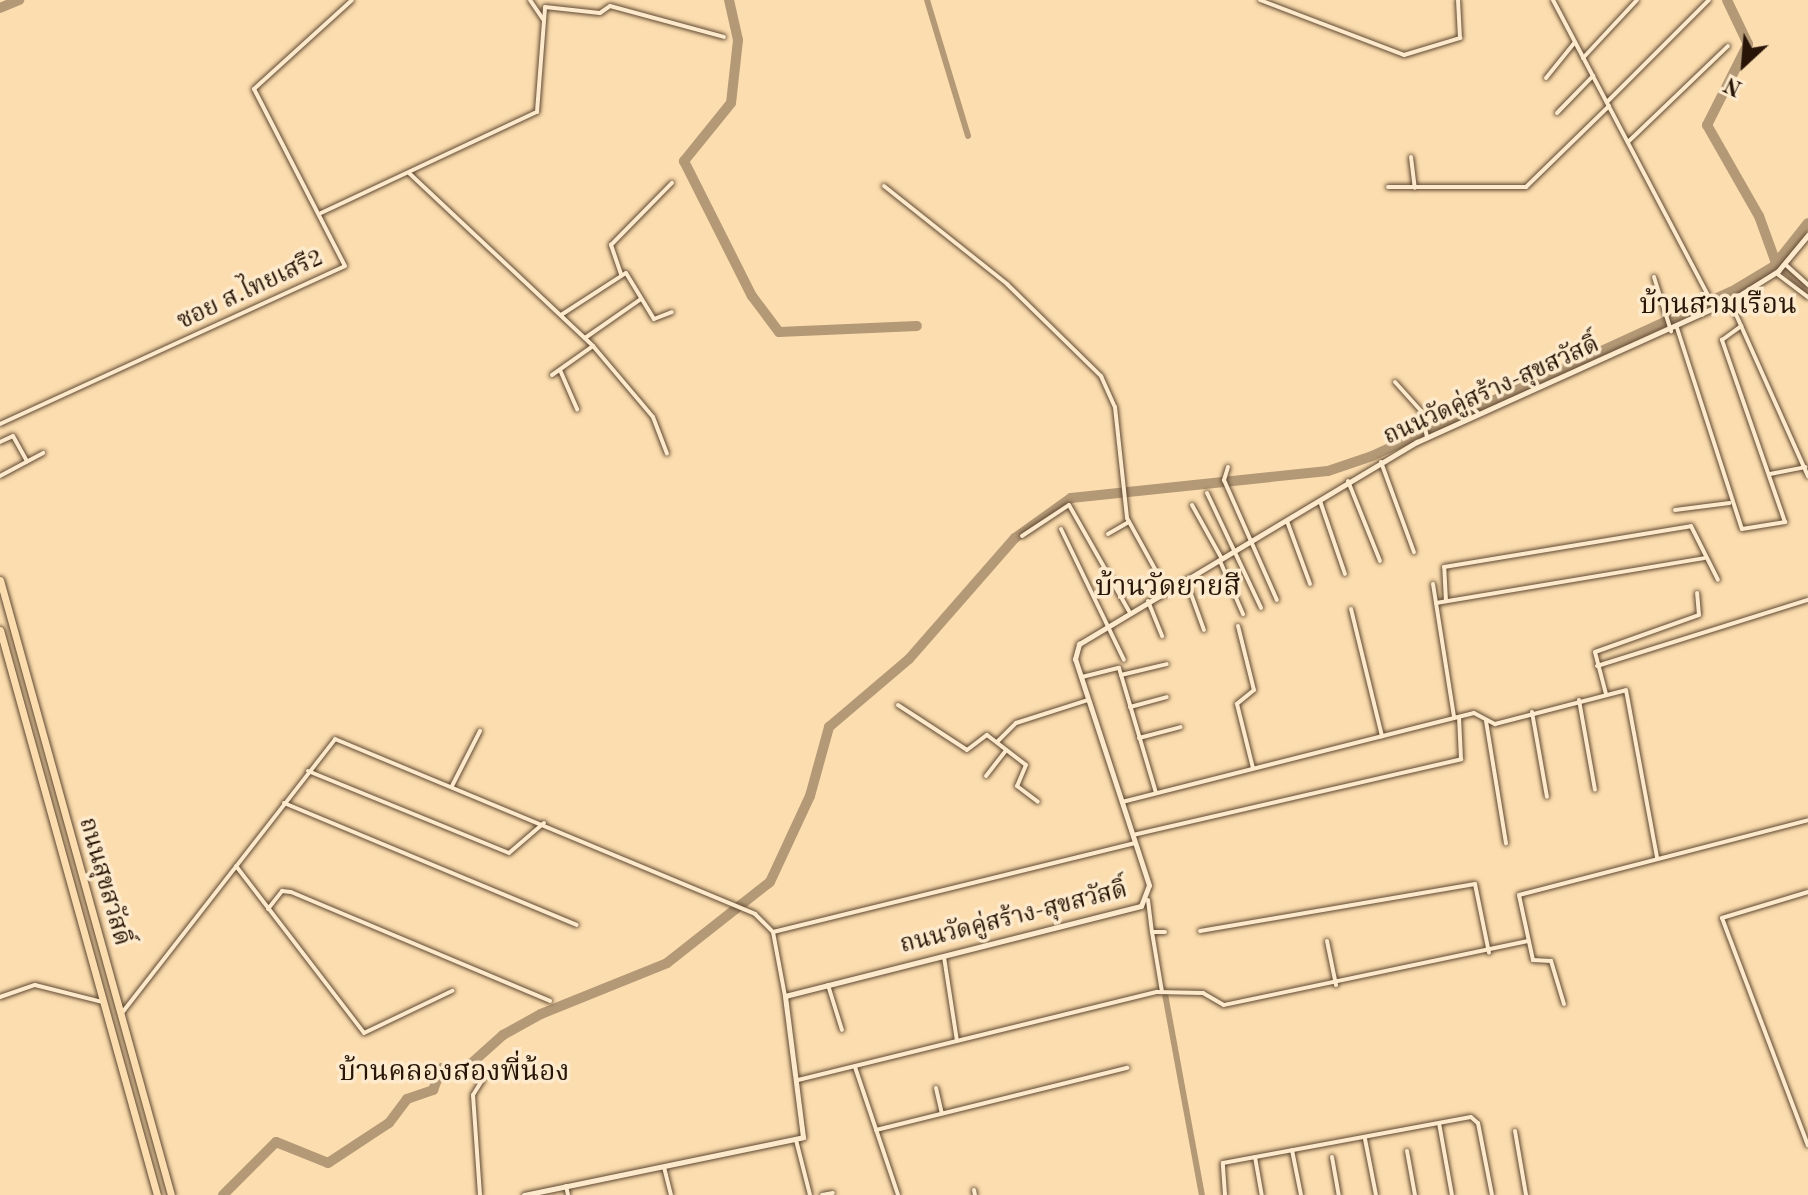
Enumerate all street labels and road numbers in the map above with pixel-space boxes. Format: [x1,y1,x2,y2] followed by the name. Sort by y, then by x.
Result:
[173,245,329,337] street label: ซอย ส.ไทยเสรี2
[1380,331,1604,453] street label: ถนนวัดคู่สร้าง-สุขสวัสดิ์
[71,815,135,949] street label: ถนนสุขสวัสดิ์
[897,877,1131,961] street label: ถนนวัดคู่สร้าง-สุขสวัสดิ์

